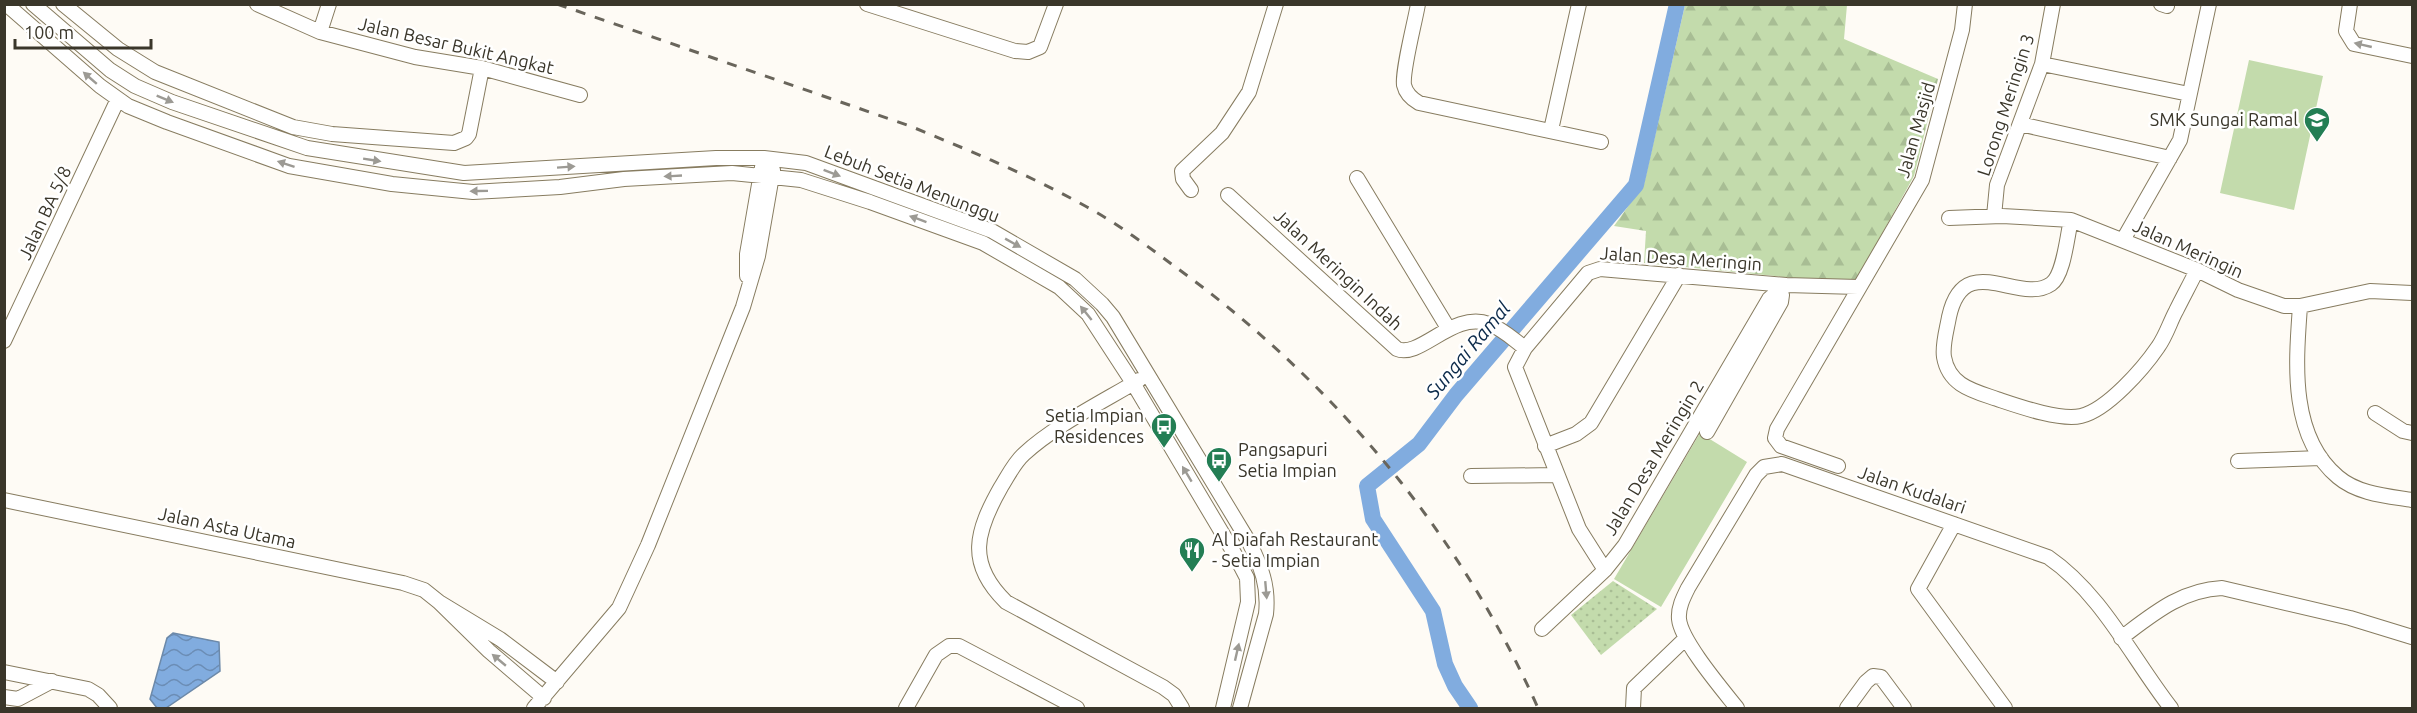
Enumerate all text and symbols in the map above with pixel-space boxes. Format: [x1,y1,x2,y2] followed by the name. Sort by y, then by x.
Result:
[15,12,152,50] scale bar
[357,13,556,77] street label: Jalan Besar Bukit Angkat
[24,22,74,42] text: 100 m
[1973,31,2037,178] street label: Lorong Meringin 3
[2353,40,2372,50] one-way arrow
[83,72,98,85] one-way arrow
[1892,80,1938,180] street label: Jalan Masjid
[157,94,175,104] one-way arrow
[2302,105,2332,143] school or university icon: SMK Sungai Ramal
[2150,109,2298,129] place label: SMK Sungai Ramal
[822,140,1003,226] street label: Lebuh Setia Menunggu
[363,155,382,164] one-way arrow
[277,159,295,169] one-way arrow
[556,162,575,172] one-way arrow
[14,163,74,262] street label: Jalan BA 5/8
[823,168,841,178] one-way arrow
[664,171,683,180] one-way arrow
[469,186,488,196] one-way arrow
[1271,205,1407,334] street label: Jalan Meringin Indah
[909,214,927,223] one-way arrow
[2130,215,2247,281] street label: Jalan Meringin
[1005,238,1022,248] one-way arrow
[1599,242,1763,274] street label: Jalan Desa Meringin
[1420,296,1515,404] water label: Sungai Ramal
[1080,305,1093,321] one-way arrow
[1599,377,1707,538] street label: Jalan Desa Meringin 2
[1045,405,1144,446] place label: Setia Impian Residences
[1149,411,1179,449] bus stop icon: Setia Impian Residences
[1238,439,1337,480] place label: Pangsapuri Setia Impian
[1204,445,1234,483] bus stop icon: Pangsapuri Setia Impian
[1856,461,1969,517] street label: Jalan Kudalari
[1182,465,1192,482] one-way arrow
[157,503,298,551] street label: Jalan Asta Utama
[1212,529,1378,570] place label: Al Diafah Restaurant - Setia Impian
[1177,535,1207,573] restaurant icon: Al Diafah Restaurant - Setia Impian
[1261,581,1271,600] one-way arrow
[1232,642,1242,661] one-way arrow
[492,654,507,667] one-way arrow

